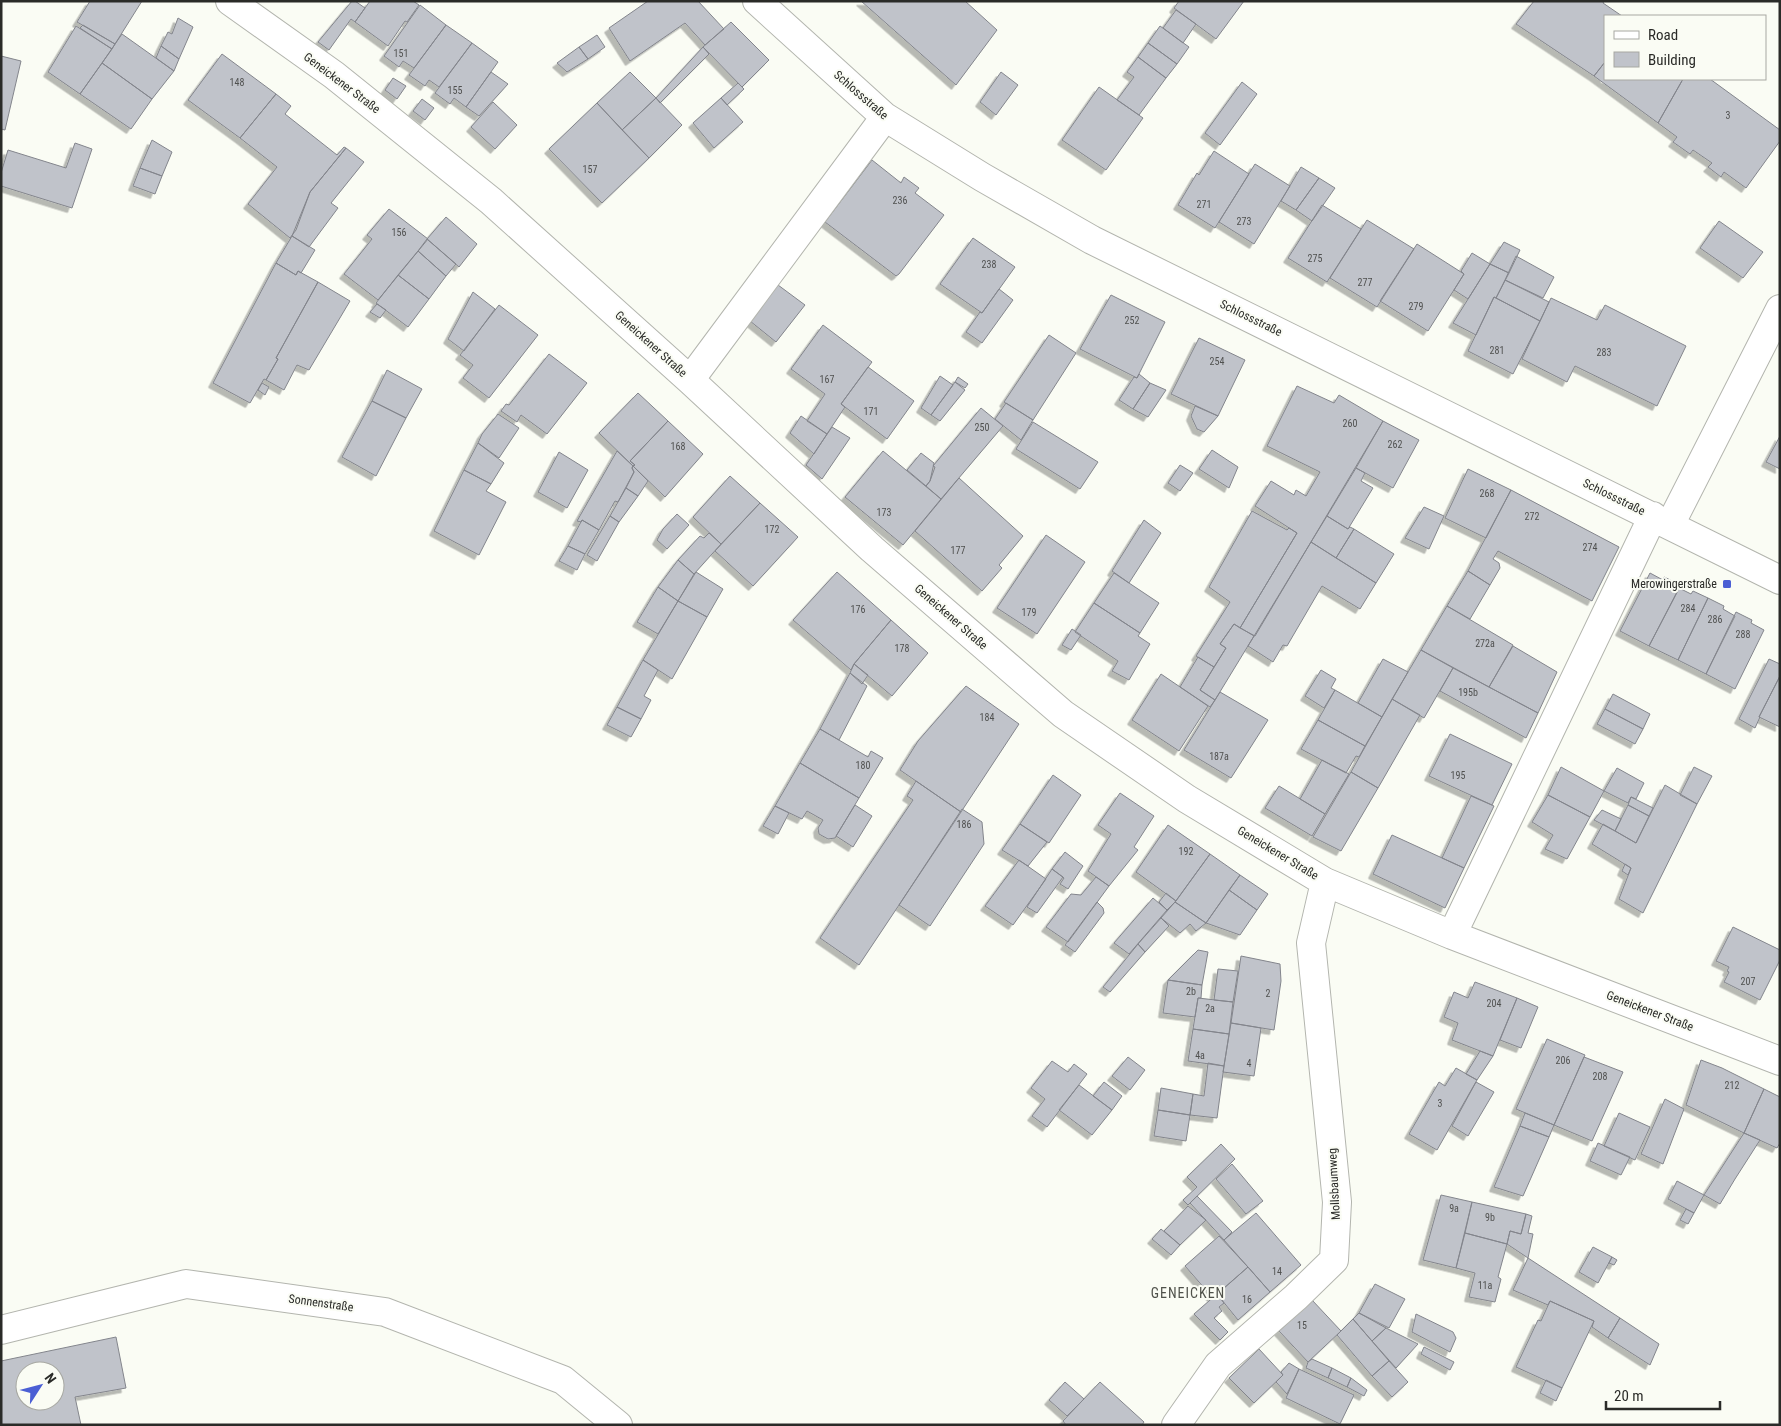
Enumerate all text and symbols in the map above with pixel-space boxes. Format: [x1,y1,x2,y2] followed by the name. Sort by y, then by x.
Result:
[1604,15,1766,80] legend
[1648,26,1678,44] text: Road
[394,48,408,59] house number: 151
[301,50,383,117] street label: Geneickener Straße
[1648,51,1696,69] text: Building
[831,68,891,123] street label: Schlossstraße
[230,77,244,88] house number: 148
[448,85,462,96] house number: 155
[1726,110,1731,121] house number: 3
[583,164,597,175] house number: 157
[893,195,907,206] house number: 236
[1197,199,1211,210] house number: 271
[1237,216,1251,227] house number: 273
[392,227,406,238] house number: 156
[1308,253,1322,264] house number: 275
[982,259,996,270] house number: 238
[1358,277,1372,288] house number: 277
[1218,297,1285,339] street label: Schlossstraße
[1409,301,1423,312] house number: 279
[612,308,690,380] street label: Geneickener Straße
[1125,315,1139,326] house number: 252
[1490,345,1504,356] house number: 281
[1597,347,1611,358] house number: 283
[1210,356,1224,367] house number: 254
[820,374,834,385] house number: 167
[864,406,878,417] house number: 171
[1343,418,1357,429] house number: 260
[975,422,989,433] house number: 250
[1388,439,1402,450] house number: 262
[671,441,685,452] house number: 168
[1581,476,1648,518] street label: Schlossstraße
[1480,488,1494,499] house number: 268
[877,507,891,518] house number: 173
[1525,511,1539,522] house number: 272
[765,524,779,535] house number: 172
[1583,542,1597,553] house number: 274
[951,545,965,556] house number: 177
[1631,577,1717,591] place label: Merowingerstraße
[1721,578,1733,590] marker: Merowingerstraße
[912,582,991,653] street label: Geneickener Straße
[1681,603,1695,614] house number: 284
[851,604,865,615] house number: 176
[1022,607,1036,618] house number: 179
[1708,614,1722,625] house number: 286
[1736,629,1750,640] house number: 288
[1475,638,1495,649] house number: 272a
[895,643,909,654] house number: 178
[1458,687,1478,698] house number: 195b
[980,712,994,723] house number: 184
[1209,751,1229,762] house number: 187a
[856,760,870,771] house number: 180
[1451,770,1465,781] house number: 195
[957,819,971,830] house number: 186
[1235,823,1321,883] street label: Geneickener Straße
[1179,846,1193,857] house number: 192
[1741,976,1755,987] house number: 207
[1186,986,1196,997] house number: 2b
[1266,988,1271,999] house number: 2
[1605,988,1696,1034] street label: Geneickener Straße
[1487,998,1501,1009] house number: 204
[1205,1003,1215,1014] house number: 2a
[1195,1050,1205,1061] house number: 4a
[1556,1055,1570,1066] house number: 206
[1247,1058,1252,1069] house number: 4
[1593,1071,1607,1082] house number: 208
[1725,1080,1739,1091] house number: 212
[1438,1098,1443,1109] house number: 3
[1325,1148,1343,1220] street label: Mollsbaumweg
[1449,1203,1459,1214] house number: 9a
[1485,1212,1495,1223] house number: 9b
[1272,1266,1282,1277] house number: 14
[1478,1280,1493,1291] house number: 11a
[1151,1285,1225,1301] district label: GENEICKEN
[288,1292,355,1315] street label: Sonnenstraße
[1242,1294,1252,1305] house number: 16
[1297,1320,1307,1331] house number: 15
[15,1361,65,1411] north arrow
[42,1370,60,1387] text: N
[1606,1378,1720,1410] scale bar
[1614,1387,1644,1405] text: 20 m

